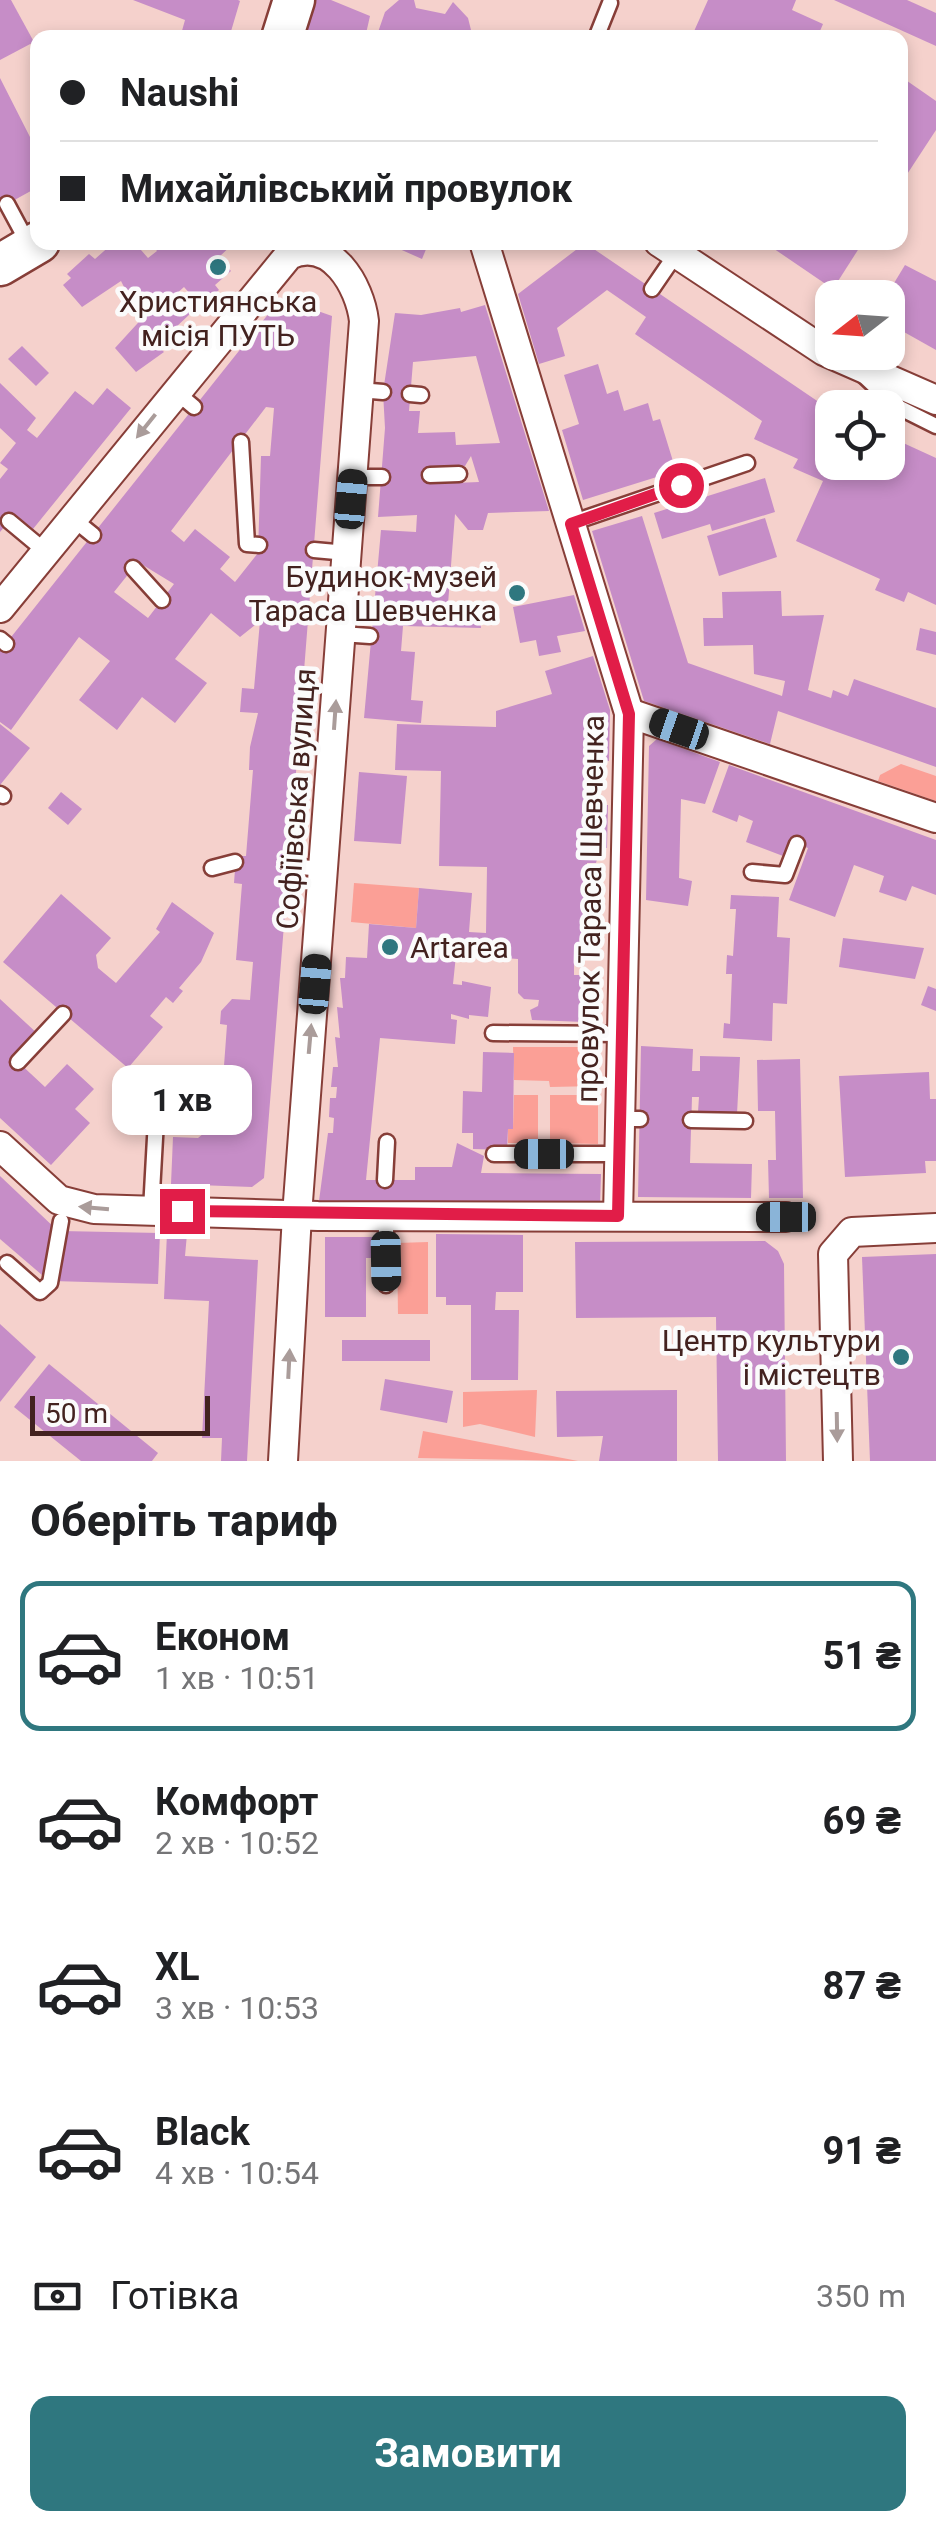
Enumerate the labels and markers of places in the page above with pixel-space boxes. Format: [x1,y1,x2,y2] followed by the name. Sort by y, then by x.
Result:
[207,256,229,278] marker: Християнська місія ПУТЬ
[119,284,317,353] place label: Християнська місія ПУТЬ
[248,559,497,628] place label: Будинок-музей Тараса Шевченка
[506,582,528,604] marker: Будинок-музей Тараса Шевченка
[410,930,509,965] place label: Artarea
[379,936,401,958] marker: Artarea
[662,1323,881,1392] place label: Центр культури і містецтв
[890,1346,912,1368] marker: Центр культури і містецтв

